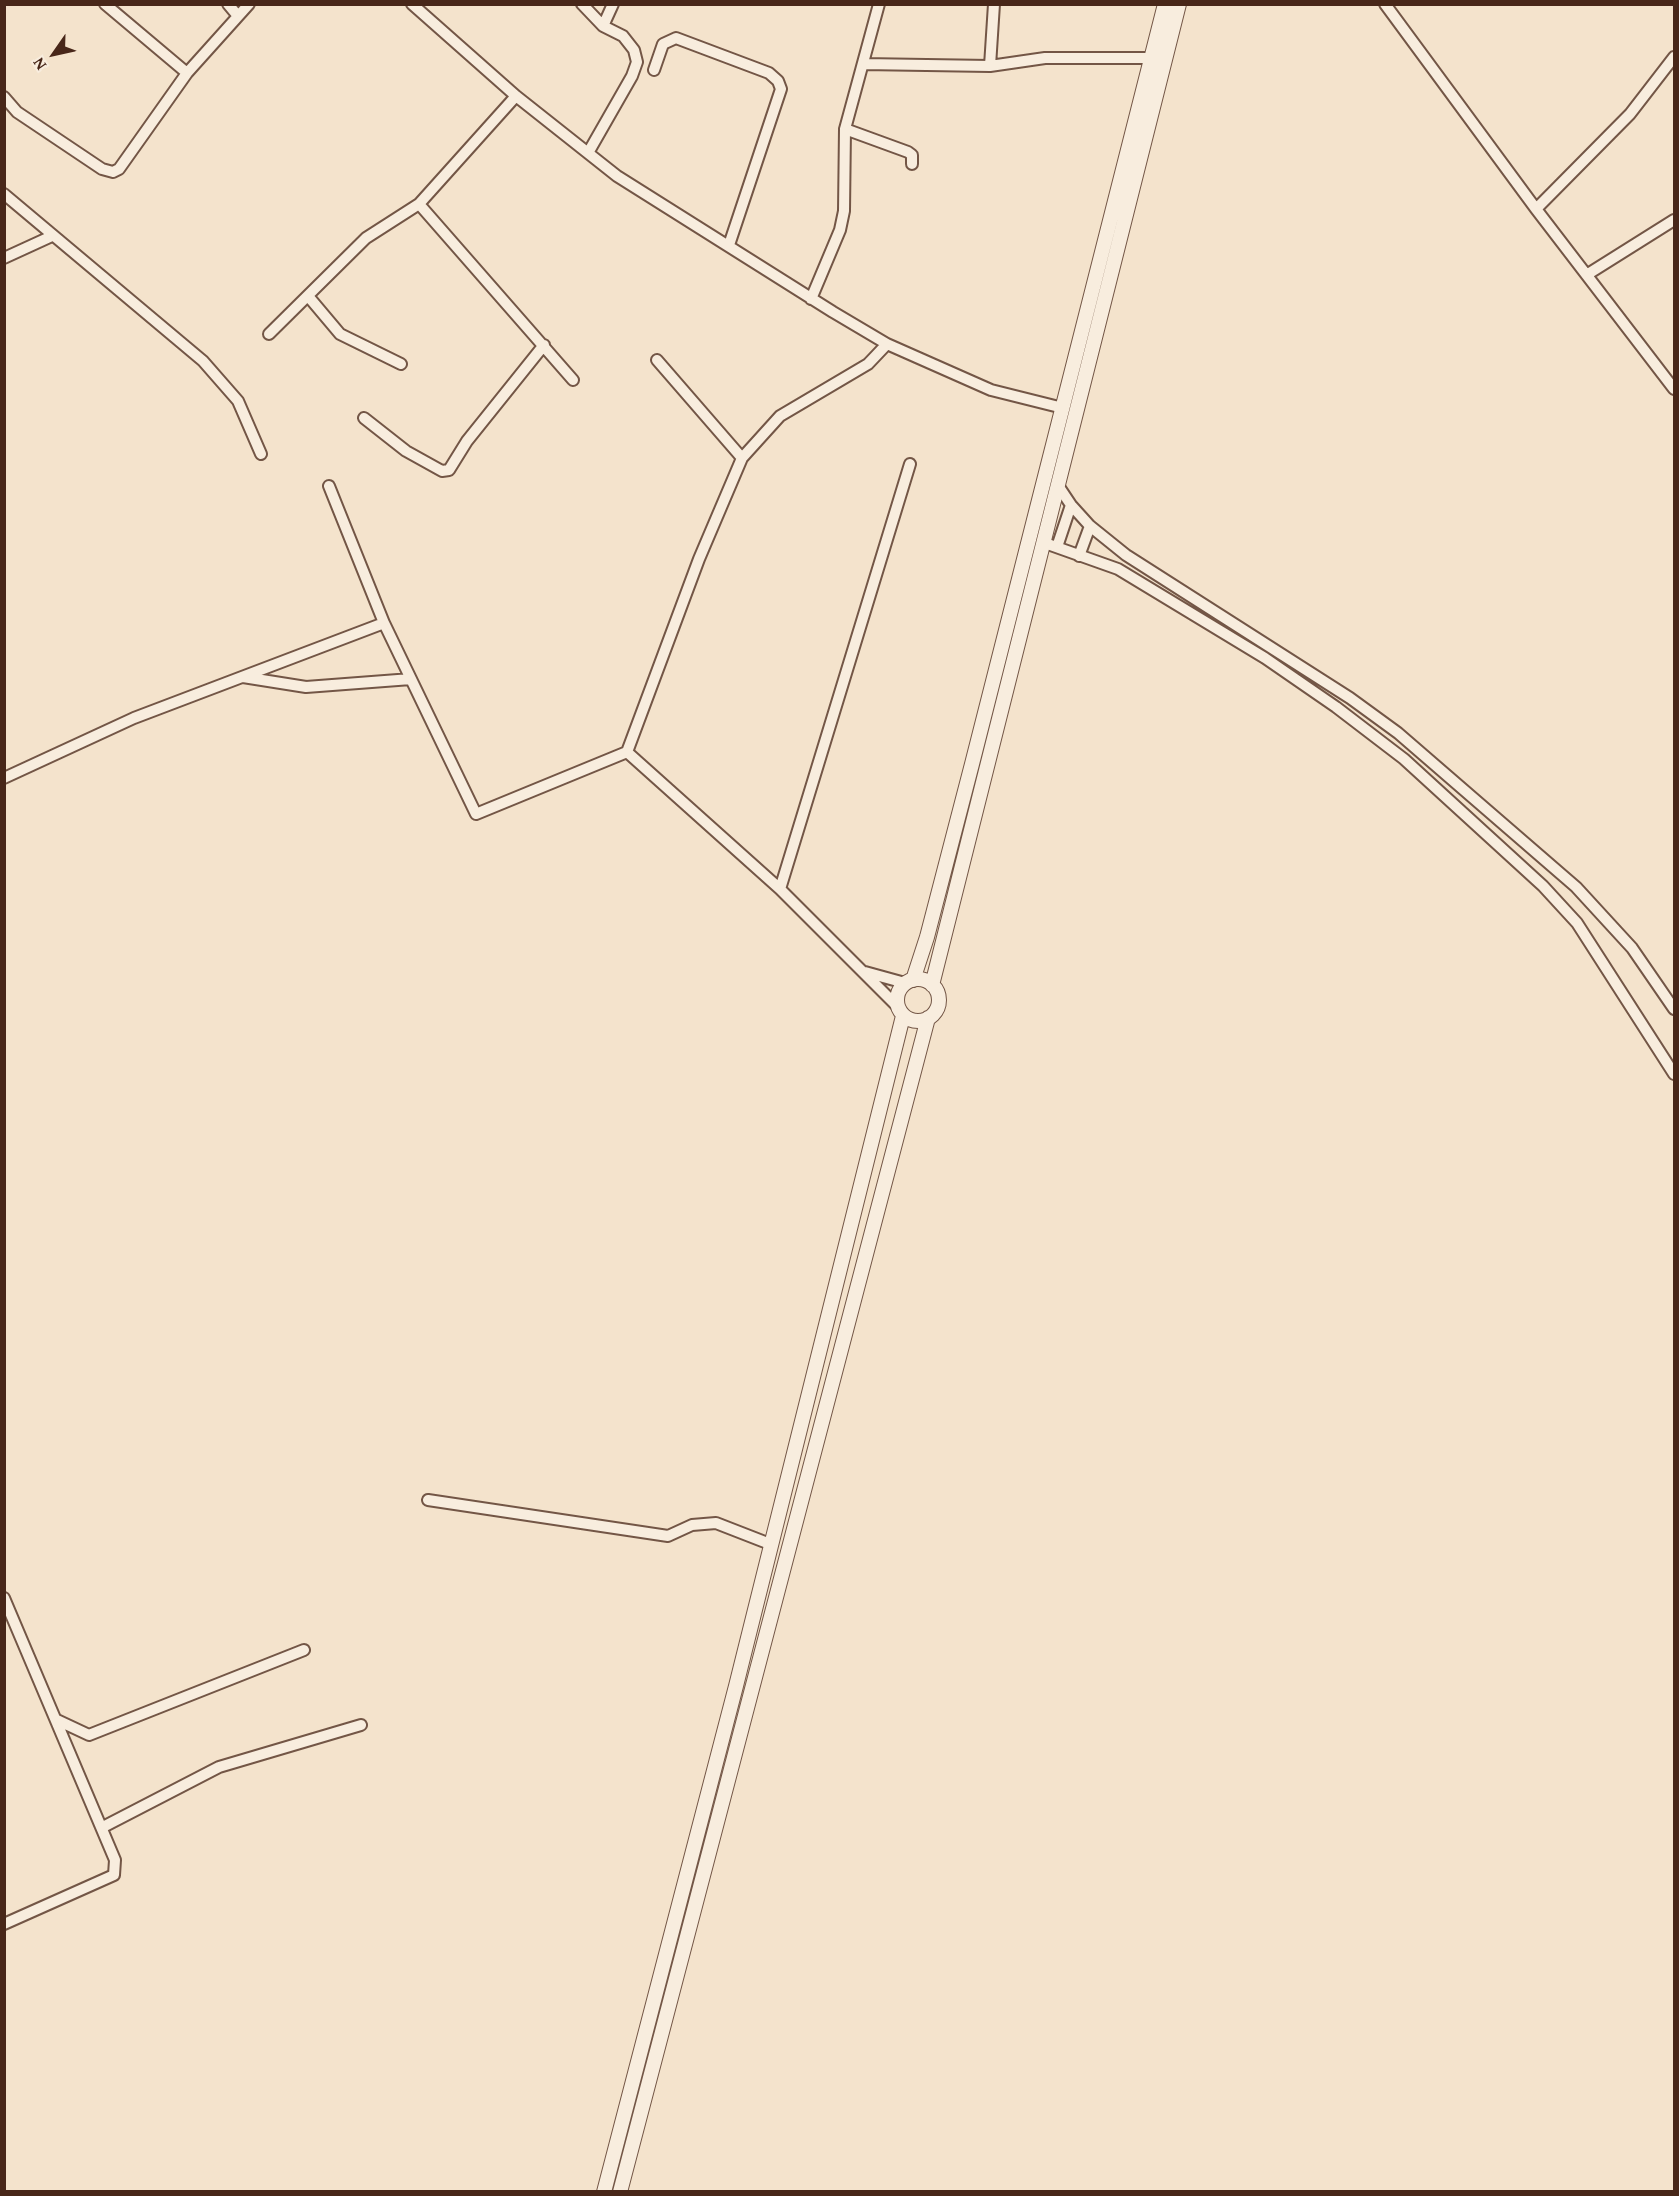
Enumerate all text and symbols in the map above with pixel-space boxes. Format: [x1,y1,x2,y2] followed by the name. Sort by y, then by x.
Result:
[24,24,84,84] north arrow
[26,53,52,75] text: N

